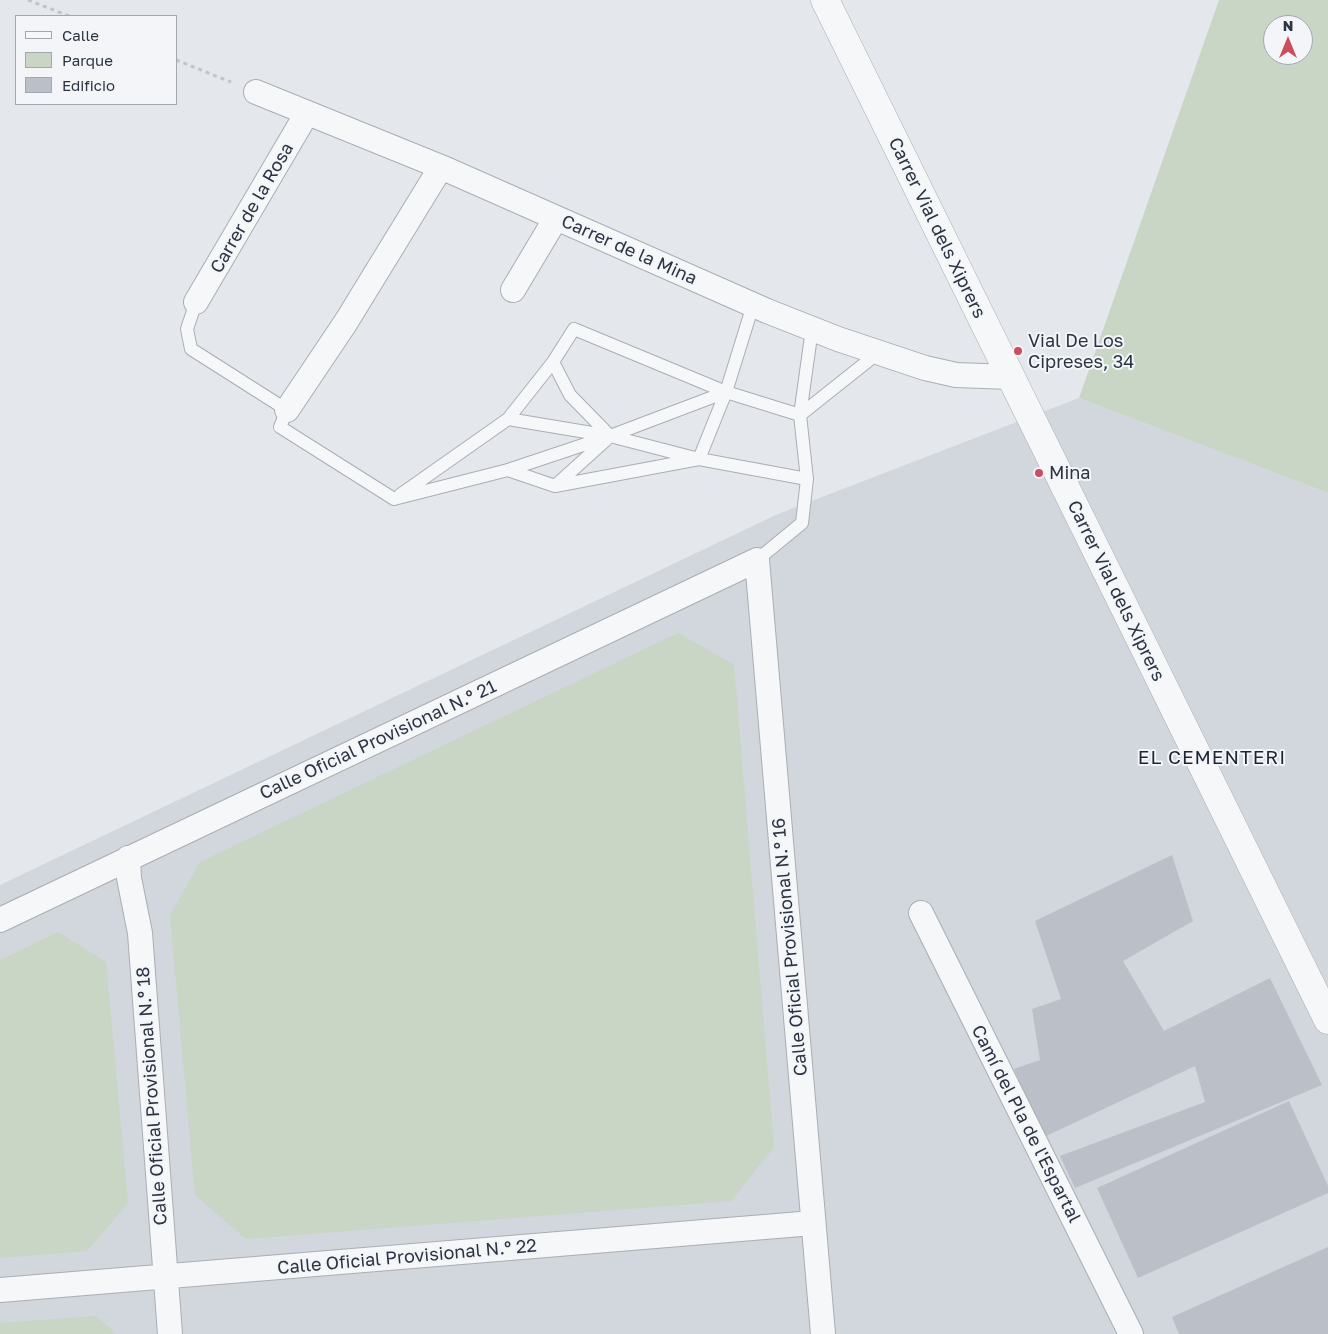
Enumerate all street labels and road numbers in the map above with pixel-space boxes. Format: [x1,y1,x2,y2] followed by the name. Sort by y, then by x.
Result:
[884,134,990,322] street label: Carrer Vial dels Xiprers
[206,139,298,277] street label: Carrer de la Rosa
[558,210,700,290] street label: Carrer de la Mina
[1063,497,1169,685] street label: Carrer Vial dels Xiprers
[256,676,500,804] street label: Calle Oficial Provisional N.º 21
[768,817,812,1077] street label: Calle Oficial Provisional N.º 16
[132,966,172,1226] street label: Calle Oficial Provisional N.º 18
[967,1022,1085,1226] street label: Camí del Pla de l'Espartal
[276,1235,538,1279] street label: Calle Oficial Provisional N.º 22

